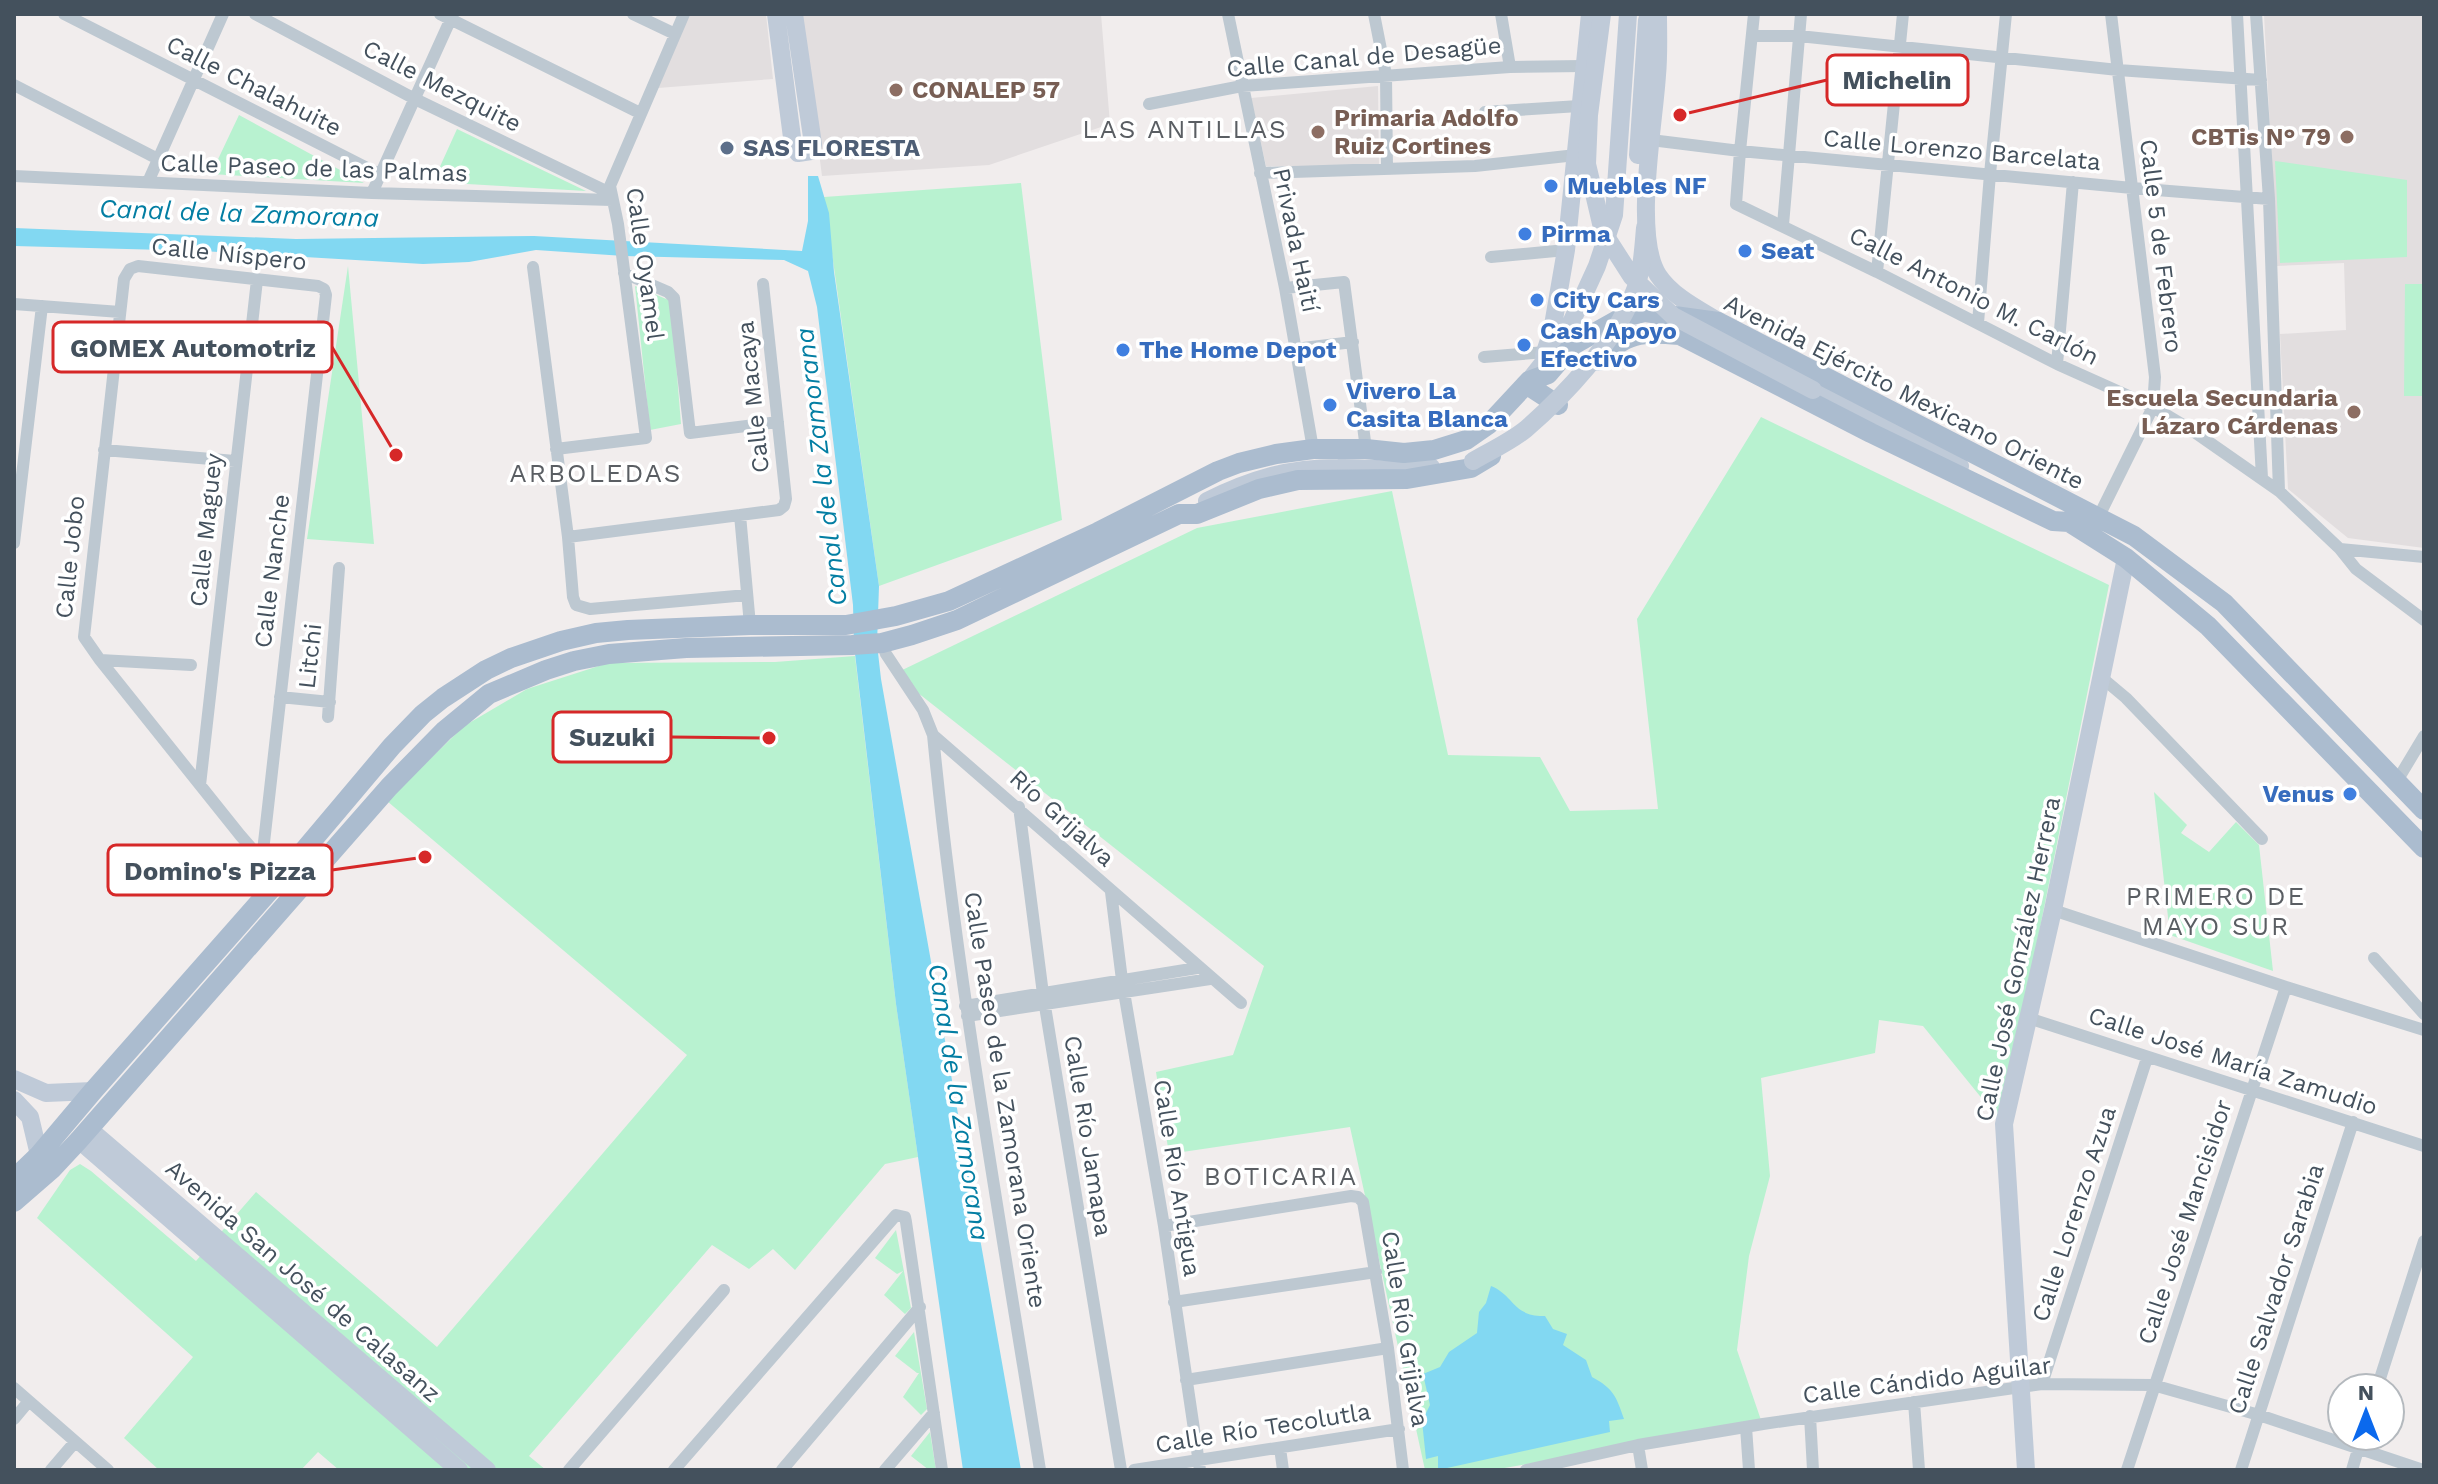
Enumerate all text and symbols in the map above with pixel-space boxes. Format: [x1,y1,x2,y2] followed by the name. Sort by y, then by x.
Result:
[162,30,346,142] street label: Calle Chalahuite
[1225,31,1503,83] street label: Calle Canal de Desagüe
[358,34,526,138] street label: Calle Mezquite
[1827,55,1968,105] callout: Michelin
[1842,65,1952,95] text: Michelin
[912,76,1060,104] place label: CONALEP 57
[887,81,905,99] marker: CONALEP 57
[1334,104,1519,160] place label: Primaria Adolfo Ruiz Cortines
[1082,114,1288,144] district label: LAS ANTILLAS
[1309,123,1327,141] marker: Primaria Adolfo Ruiz Cortines
[2191,123,2331,151] place label: CBTis N° 79
[1822,124,2102,176] street label: Calle Lorenzo Barcelata
[2338,128,2356,146] marker: CBTis N° 79
[743,134,921,162] place label: SAS FLORESTA
[2134,137,2188,355] street label: Calle 5 de Febrero
[718,139,736,157] marker: SAS FLORESTA
[160,149,468,187] street label: Calle Paseo de las Palmas
[1267,165,1325,315] street label: Privada Haití
[1567,172,1707,200] place label: Muebles NF
[1542,177,1560,195] marker: Muebles NF
[620,186,670,343] street label: Calle Oyamel
[98,193,380,233] water label: Canal de la Zamorana
[1541,220,1611,248] place label: Pirma
[1845,221,2103,371] street label: Calle Antonio M. Carlón
[1516,225,1534,243] marker: Pirma
[150,232,308,276] street label: Calle Níspero
[1761,237,1815,265] place label: Seat
[1736,242,1754,260] marker: Seat
[1553,286,1660,314] place label: City Cars
[1719,289,2089,495] street label: Avenida Ejército Mexicano Oriente
[1528,291,1546,309] marker: City Cars
[1540,317,1677,373] place label: Cash Apoyo Efectivo
[731,320,775,474] street label: Calle Macaya
[53,322,332,372] callout: GOMEX Automotriz
[789,326,853,608] water label: Canal de la Zamorana
[70,333,316,363] text: GOMEX Automotriz
[1139,336,1337,364] place label: The Home Depot
[1515,336,1533,354] marker: Cash Apoyo Efectivo
[1114,341,1132,359] marker: The Home Depot
[1346,377,1508,433] place label: Vivero La Casita Blanca
[2106,384,2338,440] place label: Escuela Secundaria Lázaro Cárdenas
[1321,396,1339,414] marker: Vivero La Casita Blanca
[2345,403,2363,421] marker: Escuela Secundaria Lázaro Cárdenas
[184,451,228,608] street label: Calle Maguey
[510,458,682,488] district label: ARBOLEDAS
[249,492,295,650] street label: Calle Nanche
[50,494,90,620] street label: Calle Jobo
[293,622,327,690] street label: Litchi
[553,712,671,762] callout: Suzuki
[569,722,655,752] text: Suzuki
[1004,764,1120,872] street label: Río Grijalva
[2263,780,2334,808] place label: Venus
[2341,785,2359,803] marker: Venus
[1970,794,2066,1124] street label: Calle José González Herrera
[108,845,332,895] callout: Domino's Pizza
[124,856,316,886] text: Domino's Pizza
[2126,881,2306,941] district label: PRIMERO DE MAYO SUR
[958,890,1052,1310] street label: Calle Paseo de la Zamorana Oriente
[922,961,996,1243] water label: Canal de la Zamorana
[2085,1001,2381,1121] street label: Calle José María Zamudio
[1058,1034,1118,1238] street label: Calle Río Jamapa
[1148,1078,1206,1278] street label: Calle Río Antigua
[2132,1096,2238,1348] street label: Calle José Mancisidor
[2026,1103,2122,1325] street label: Calle Lorenzo Azua
[160,1154,446,1408] street label: Avenida San José de Calasanz
[2222,1160,2330,1418] street label: Calle Salvador Sarabia
[1204,1161,1358,1191] district label: BOTICARIA
[1376,1229,1434,1429] street label: Calle Río Grijalva
[1801,1351,2053,1409] street label: Calle Cándido Aguilar
[2326,1372,2406,1452] north arrow
[2358,1380,2374,1405] text: N
[1153,1397,1373,1459] street label: Calle Río Tecolutla

